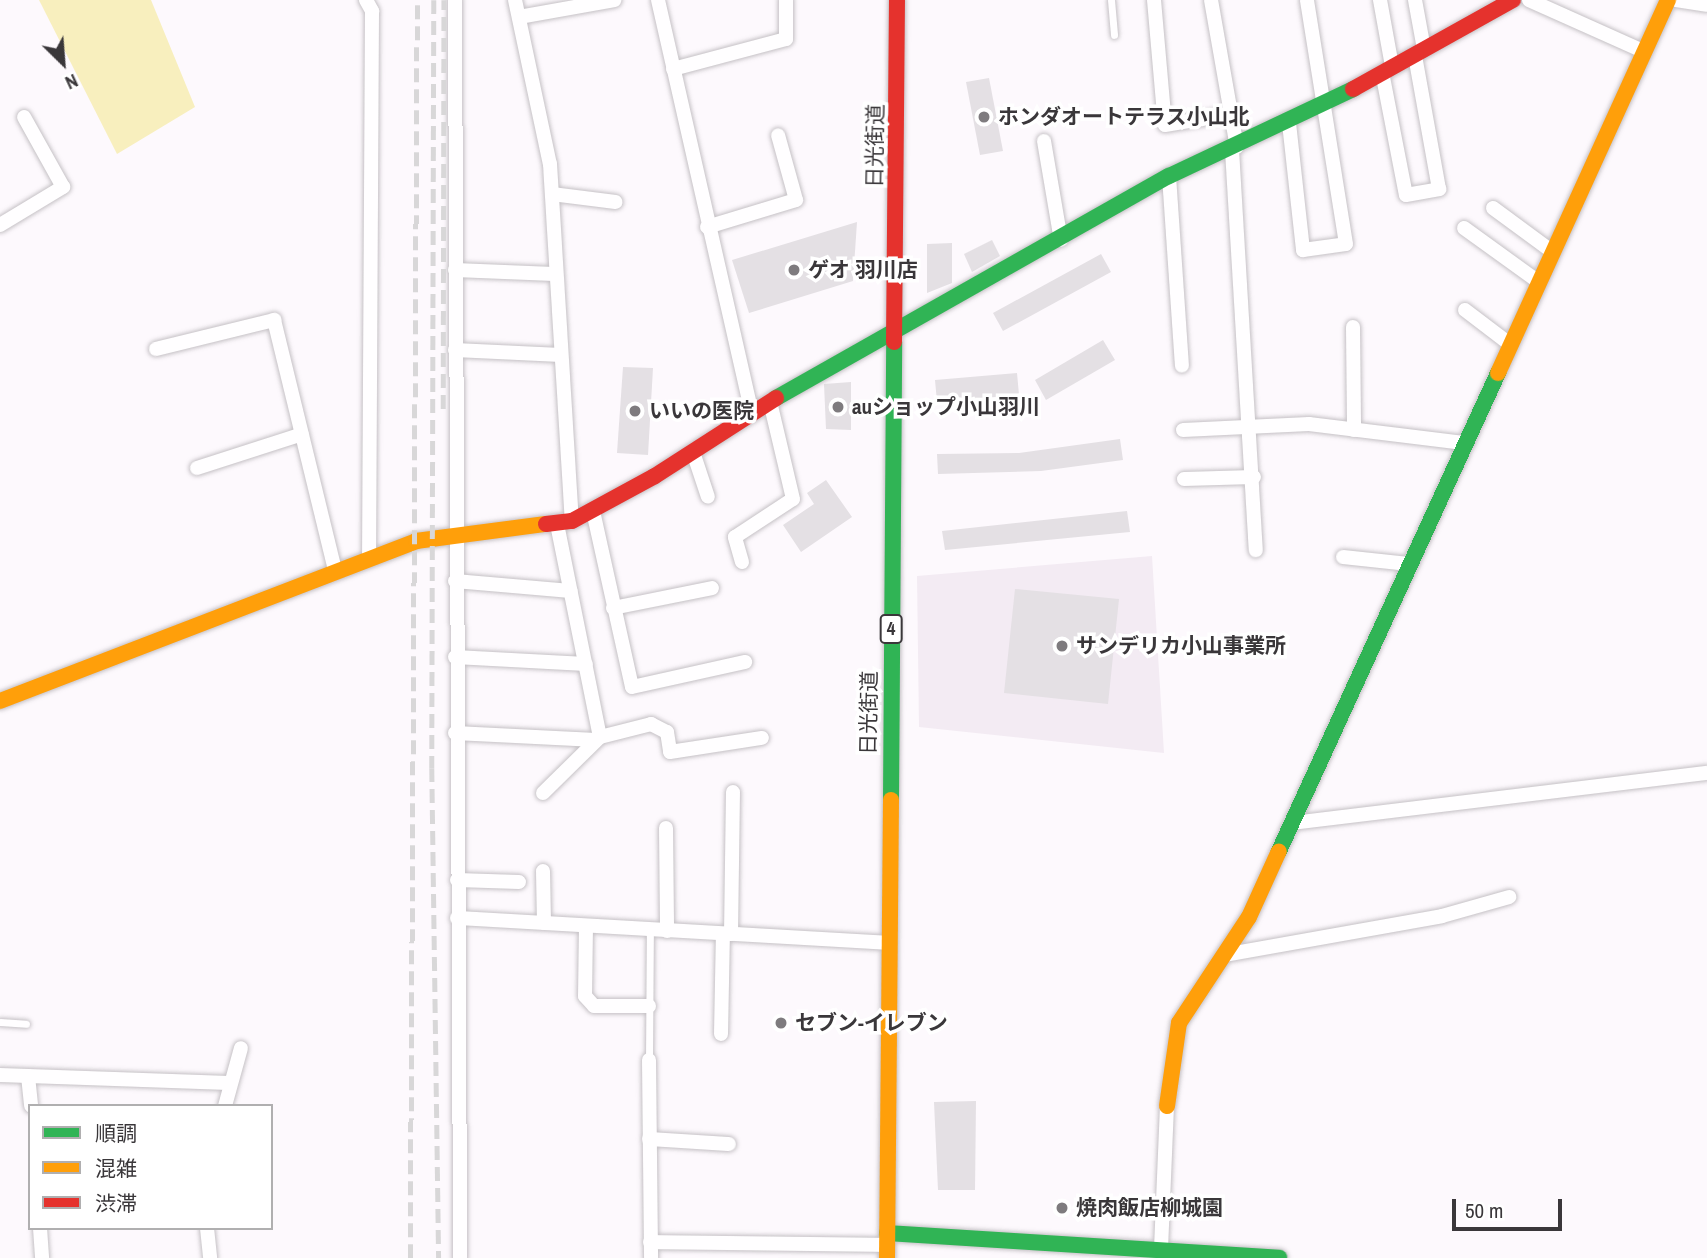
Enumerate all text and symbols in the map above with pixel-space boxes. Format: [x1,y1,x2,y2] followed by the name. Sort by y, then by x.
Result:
[28,28,98,98] north arrow
[61,68,82,96] text: N
[862,104,888,188] street label: 日光街道
[998,104,1250,130] place label: ホンダオートテラス小山北
[976,109,992,125] marker: ホンダオートテラス小山北
[808,257,918,283] place label: ゲオ 羽川店
[786,262,802,278] marker: ゲオ 羽川店
[852,394,1040,420] place label: auショップ小山羽川
[649,398,754,424] place label: いいの医院
[830,399,846,415] marker: auショップ小山羽川
[627,403,643,419] marker: いいの医院
[879,614,903,644] road number: 4
[1076,633,1286,659] place label: サンデリカ小山事業所
[1054,638,1070,654] marker: サンデリカ小山事業所
[856,671,882,755] street label: 日光街道
[795,1010,948,1036] place label: セブン-イレブン
[773,1015,789,1031] marker: セブン-イレブン
[28,1104,273,1230] legend
[95,1119,137,1148] text: 順調
[95,1154,137,1183] text: 混雑
[1455,1184,1565,1228] scale bar
[95,1189,137,1218] text: 渋滞
[1076,1195,1223,1221] place label: 焼肉飯店柳城園
[1465,1196,1503,1225] text: 50 m
[1054,1200,1070,1216] marker: 焼肉飯店柳城園

